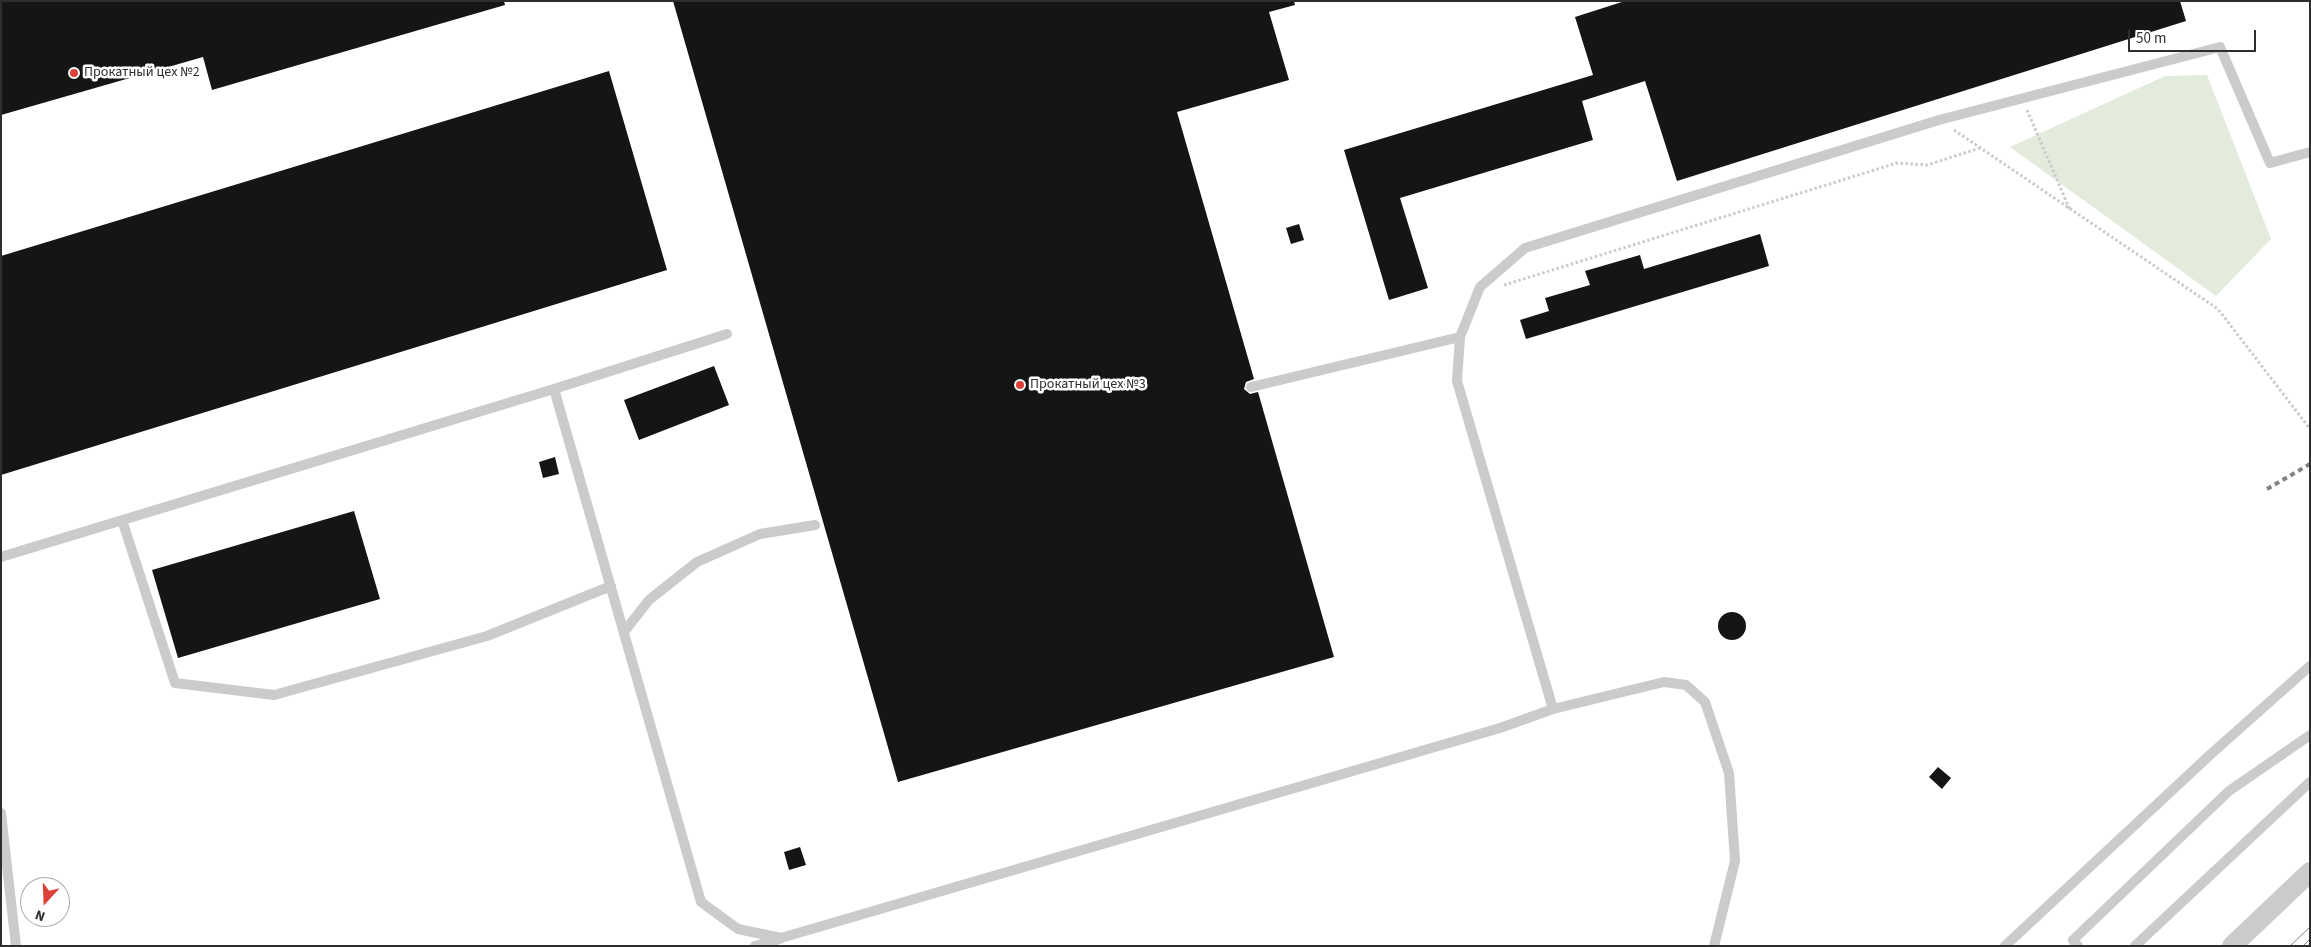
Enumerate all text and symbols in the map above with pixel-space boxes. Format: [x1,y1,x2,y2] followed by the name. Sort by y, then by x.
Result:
[2131,20,2258,52] scale bar
[2136,28,2166,49] text: 50 m
[84,65,200,81] place label: Прокатный цех №2
[68,67,80,79] marker: Прокатный цех №2
[1030,377,1146,393] place label: Прокатный цех №3
[1014,379,1026,391] marker: Прокатный цех №3
[20,877,70,927] north arrow
[32,904,48,926] text: N

